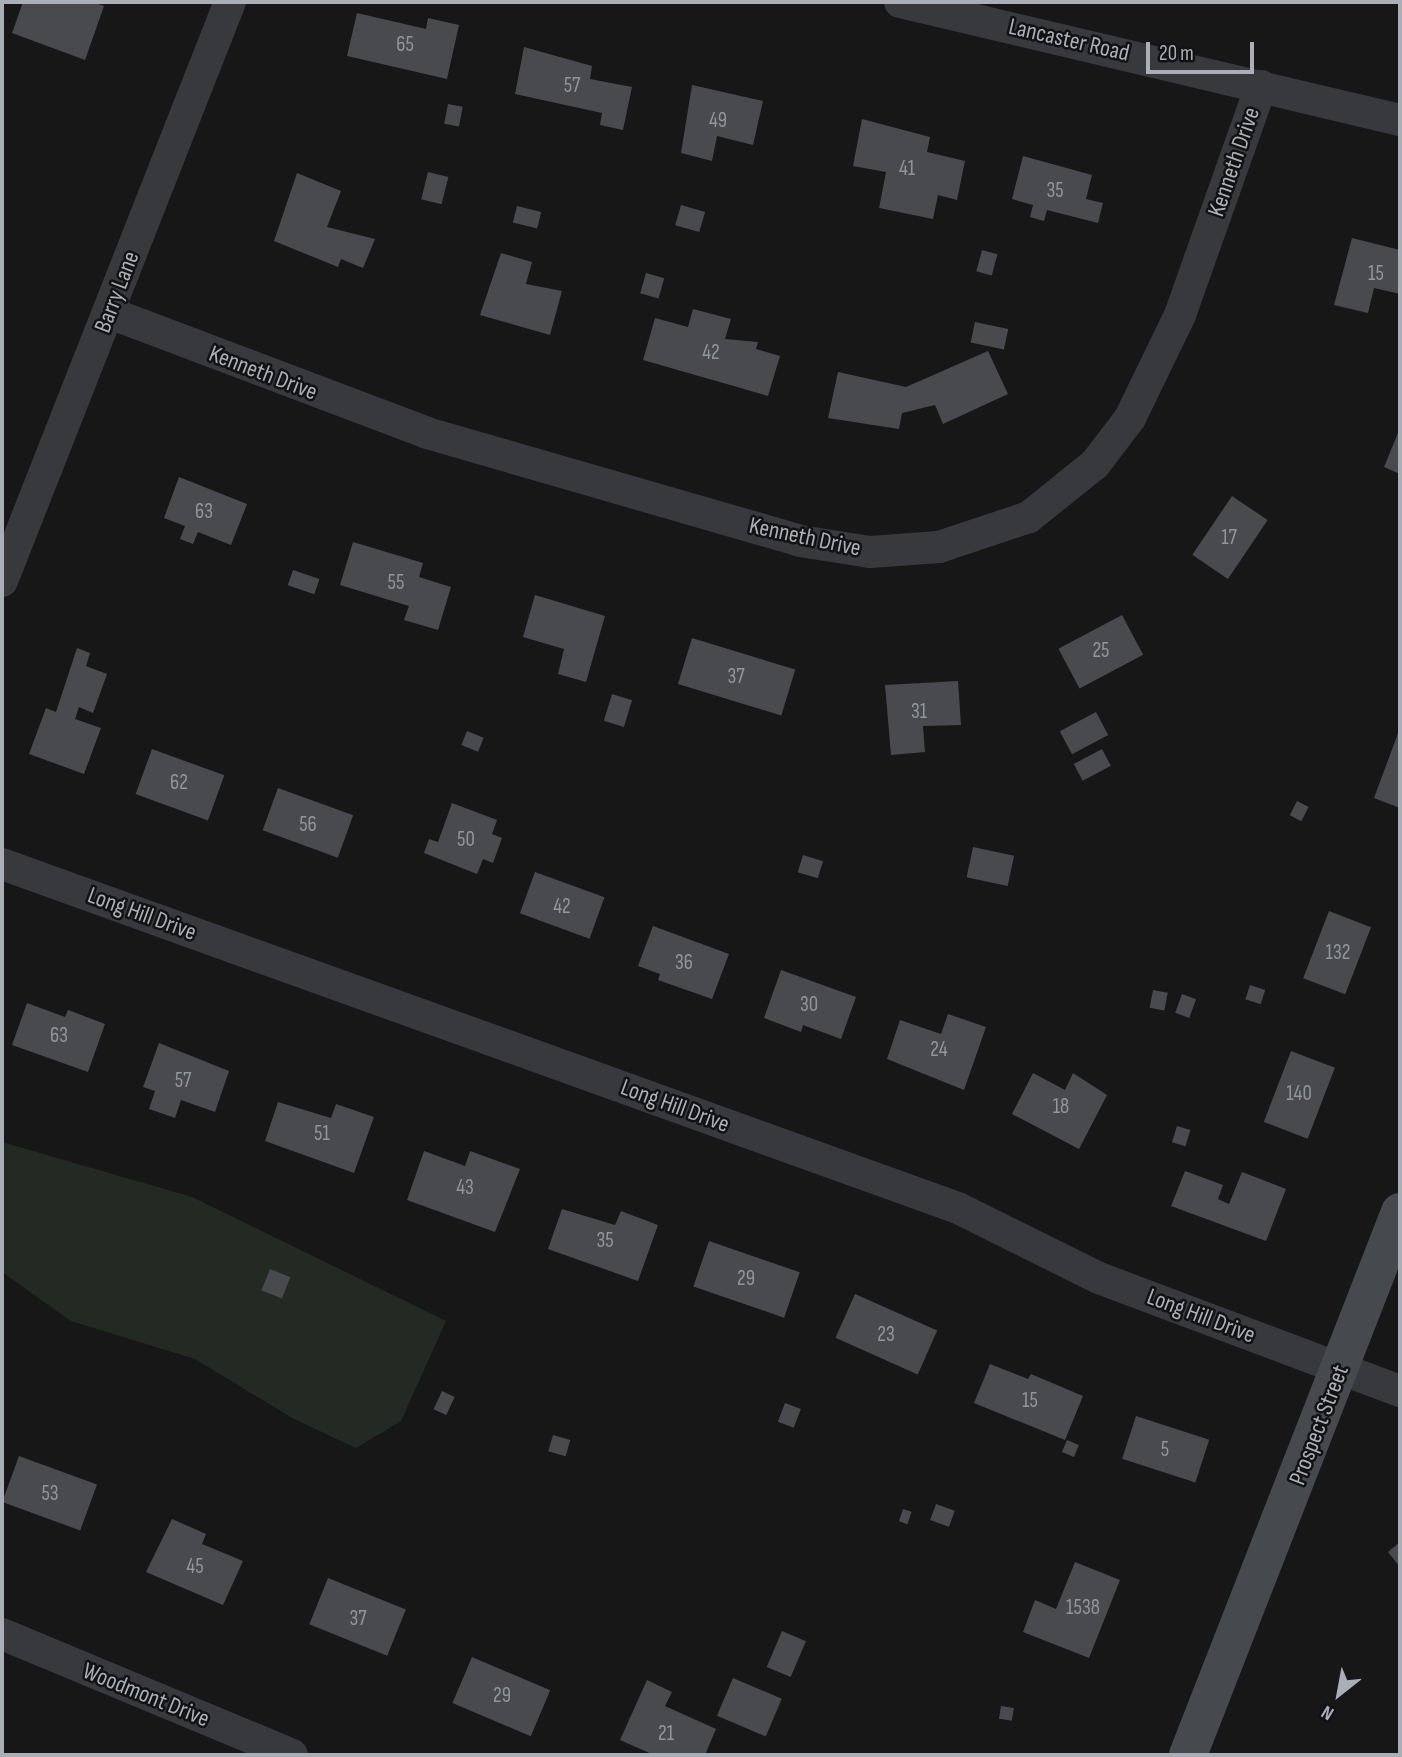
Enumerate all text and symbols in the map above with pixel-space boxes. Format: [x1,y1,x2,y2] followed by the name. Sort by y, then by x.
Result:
[1006,12,1132,68] street label: Lancaster Road
[1150,28,1258,72] scale bar
[396,32,414,58] house number: 65
[1159,41,1194,66] text: 20 m
[564,73,580,99] house number: 57
[1202,104,1266,220] street label: Kenneth Drive
[709,108,727,134] house number: 49
[899,156,915,182] house number: 41
[1046,178,1064,204] house number: 35
[88,247,146,337] street label: Barry Lane
[1368,261,1384,287] house number: 15
[205,339,321,407] street label: Kenneth Drive
[702,340,720,366] house number: 42
[195,499,213,525] house number: 63
[746,511,864,563] street label: Kenneth Drive
[1221,525,1237,551] house number: 17
[388,570,404,596] house number: 55
[1092,638,1110,664] house number: 25
[727,664,745,690] house number: 37
[911,699,927,725] house number: 31
[170,770,188,796] house number: 62
[299,812,317,838] house number: 56
[457,827,475,853] house number: 50
[84,881,200,947] street label: Long Hill Drive
[553,894,571,920] house number: 42
[1326,940,1350,966] house number: 132
[675,950,693,976] house number: 36
[800,992,818,1018] house number: 30
[50,1023,68,1049] house number: 63
[930,1037,948,1063] house number: 24
[175,1068,191,1094] house number: 57
[617,1073,733,1139] street label: Long Hill Drive
[1286,1081,1312,1107] house number: 140
[1053,1094,1069,1120] house number: 18
[314,1121,330,1147] house number: 51
[456,1175,474,1201] house number: 43
[596,1228,614,1254] house number: 35
[737,1266,755,1292] house number: 29
[1143,1282,1259,1350] street label: Long Hill Drive
[877,1322,895,1348] house number: 23
[1283,1361,1355,1489] street label: Prospect Street
[1022,1388,1038,1414] house number: 15
[1161,1437,1169,1463] house number: 5
[41,1481,59,1507] house number: 53
[186,1554,204,1580] house number: 45
[1066,1595,1100,1621] house number: 1538
[349,1606,367,1632] house number: 37
[78,1657,214,1733] street label: Woodmont Drive
[1304,1659,1374,1729] north arrow
[493,1683,511,1709] house number: 29
[1318,1700,1338,1725] text: N
[658,1721,674,1747] house number: 21

